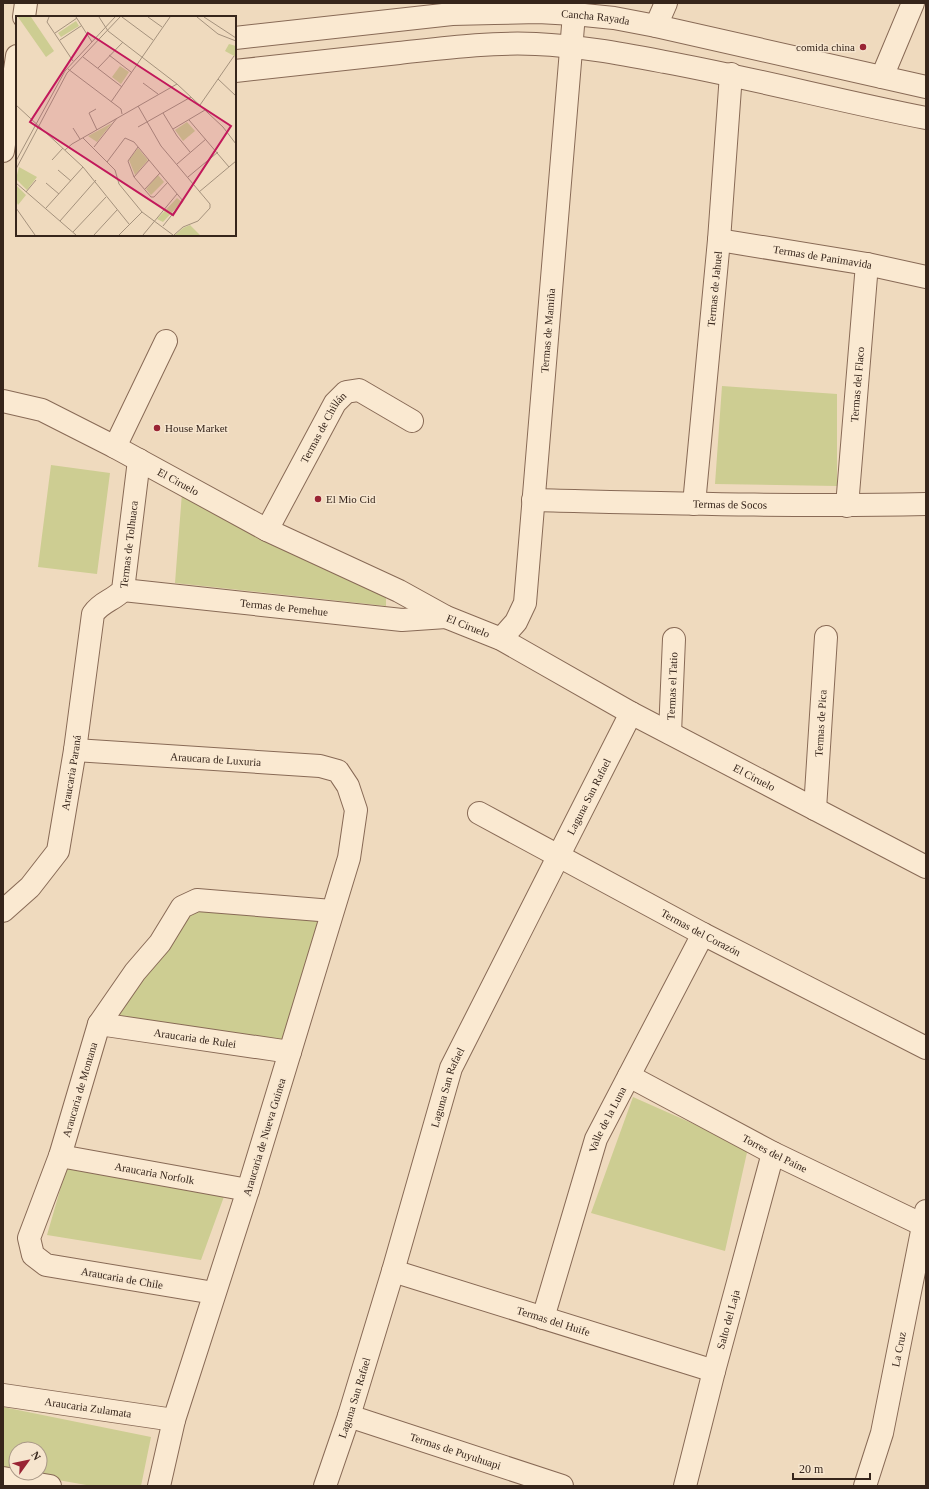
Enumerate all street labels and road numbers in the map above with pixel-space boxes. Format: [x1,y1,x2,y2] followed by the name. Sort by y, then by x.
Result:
[561,7,631,27] street label: Cancha Rayada
[772,243,873,271] street label: Termas de Panimavida
[705,250,724,327] street label: Termas de Jahuel
[538,288,557,373] street label: Termas de Mamiña
[848,346,866,423] street label: Termas del Flaco
[298,389,349,465] street label: Termas de Chillán
[155,465,202,498] street label: El Ciruelo
[693,498,767,511] street label: Termas de Socos
[117,500,140,589] street label: Termas de Tolhuaca
[239,597,329,618] street label: Termas de Pemehue
[445,612,492,640] street label: El Ciruelo
[665,651,679,720] street label: Termas el Tatio
[812,689,829,757] street label: Termas de Pica
[59,734,83,811] street label: Araucaria Paraná
[170,750,262,768] street label: Araucara de Luxuria
[564,756,613,837] street label: Laguna San Rafael
[731,761,778,793] street label: El Ciruelo
[659,906,743,959] street label: Termas del Corazón
[153,1026,237,1050] street label: Araucaria de Rulei
[60,1041,99,1139] street label: Araucaria de Montana
[428,1045,466,1129] street label: Laguna San Rafael
[240,1077,288,1197] street label: Araucaria de Nueva Guinea
[586,1084,628,1154] street label: Valle de la Luna
[740,1132,809,1175] street label: Torres del Paine
[114,1160,196,1186] street label: Araucaria Norfolk
[80,1265,164,1291] street label: Araucaria de Chile
[714,1288,742,1351] street label: Salto del Laja
[515,1304,592,1338] street label: Termas del Huife
[889,1330,908,1368] street label: La Cruz
[336,1356,372,1440] street label: Laguna San Rafael
[44,1395,132,1420] street label: Araucaria Zulamata
[408,1430,503,1472] street label: Termas de Puyuhuapi

